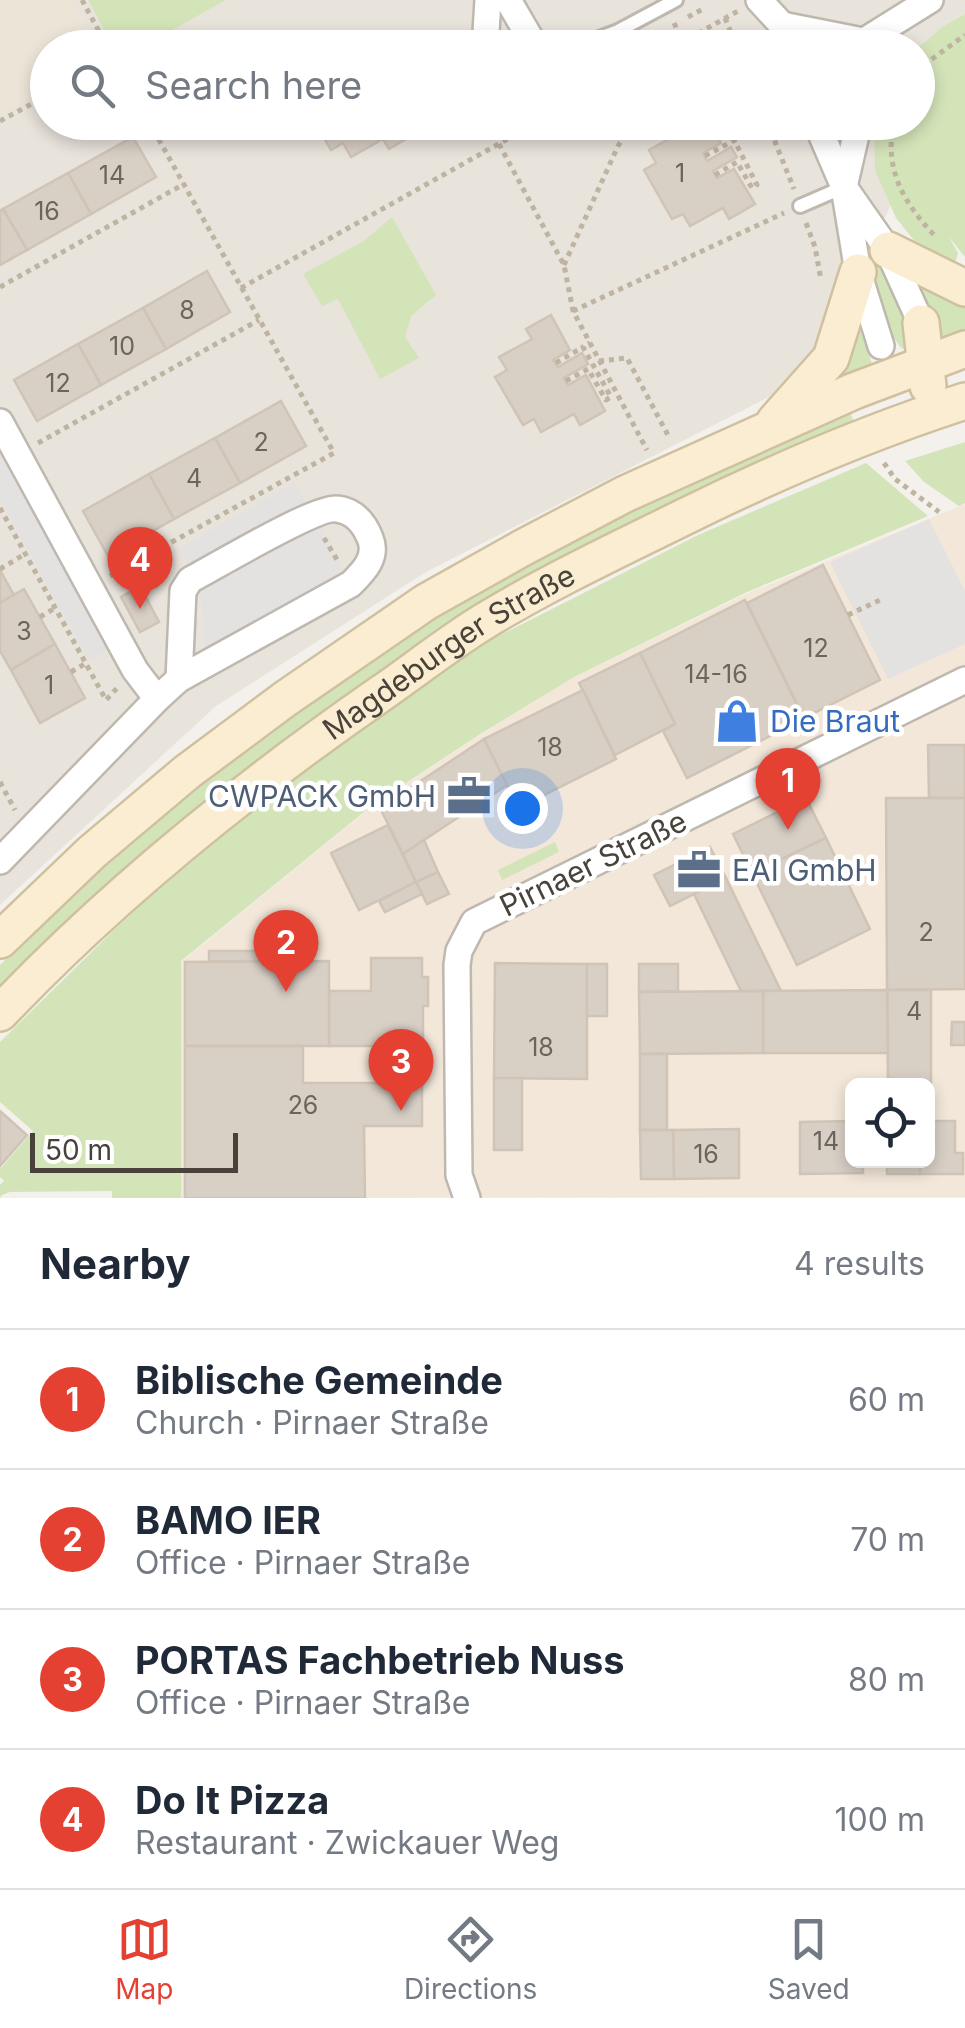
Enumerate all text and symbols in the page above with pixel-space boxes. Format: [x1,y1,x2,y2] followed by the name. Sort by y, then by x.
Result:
[30,30,935,140] search box
[65,58,120,113] icon: search
[145,62,362,108] text: Search here
[675,158,685,188] house number: 1
[99,160,125,190] house number: 14
[34,196,60,226] house number: 16
[179,295,195,325] house number: 8
[109,331,135,361] house number: 10
[45,368,71,398] house number: 12
[253,427,269,457] house number: 2
[186,463,202,493] house number: 4
[108,526,172,609] pin: 4
[316,556,581,747] street label: Magdeburger Straße
[16,616,32,646] house number: 3
[803,633,829,663] house number: 12
[684,659,748,689] house number: 14-16
[44,670,54,700] house number: 1
[713,697,761,745] shop icon: Die Braut
[770,703,900,739] place label: Die Braut
[537,732,563,762] house number: 18
[756,748,820,830] pin: 1
[445,772,493,820] office icon: CWPACK GmbH
[208,778,436,814] place label: CWPACK GmbH
[497,783,548,834] your location
[494,802,692,924] street label: Pirnaer Straße
[675,846,723,894] office icon: EAI GmbH
[732,852,877,888] place label: EAI GmbH
[254,910,318,992] pin: 2
[918,917,934,947] house number: 2
[906,996,922,1026] house number: 4
[368,1028,434,1111] pin: 3
[528,1032,554,1062] house number: 18
[845,1078,935,1168] map controls
[845,1078,935,1168] button: locate
[288,1090,318,1120] house number: 26
[813,1126,839,1156] house number: 14
[30,1128,238,1172] scale bar
[45,1133,112,1167] text: 50 m
[693,1139,719,1169] house number: 16
[40,1238,191,1289] text: Nearby
[794,1244,925,1283] text: 4 results
[135,1357,503,1403] text: Biblische Gemeinde
[66,1380,79,1419] text: 1
[848,1380,925,1419] text: 60 m
[135,1403,489,1442] text: Church · Pirnaer Straße
[135,1497,321,1543] text: BAMO IER
[62,1520,83,1559] text: 2
[850,1520,925,1559] text: 70 m
[135,1543,471,1582] text: Office · Pirnaer Straße
[135,1637,625,1683] text: PORTAS Fachbetrieb Nuss
[62,1660,83,1699] text: 3
[848,1660,925,1699] text: 80 m
[135,1683,471,1722] text: Office · Pirnaer Straße
[135,1777,329,1823] text: Do It Pizza
[62,1800,83,1839] text: 4
[835,1800,925,1839] text: 100 m
[135,1823,559,1862] text: Restaurant · Zwickauer Weg
[115,1912,173,2006] tab: Map
[404,1912,537,2006] tab: Directions
[768,1912,850,2006] tab: Saved

